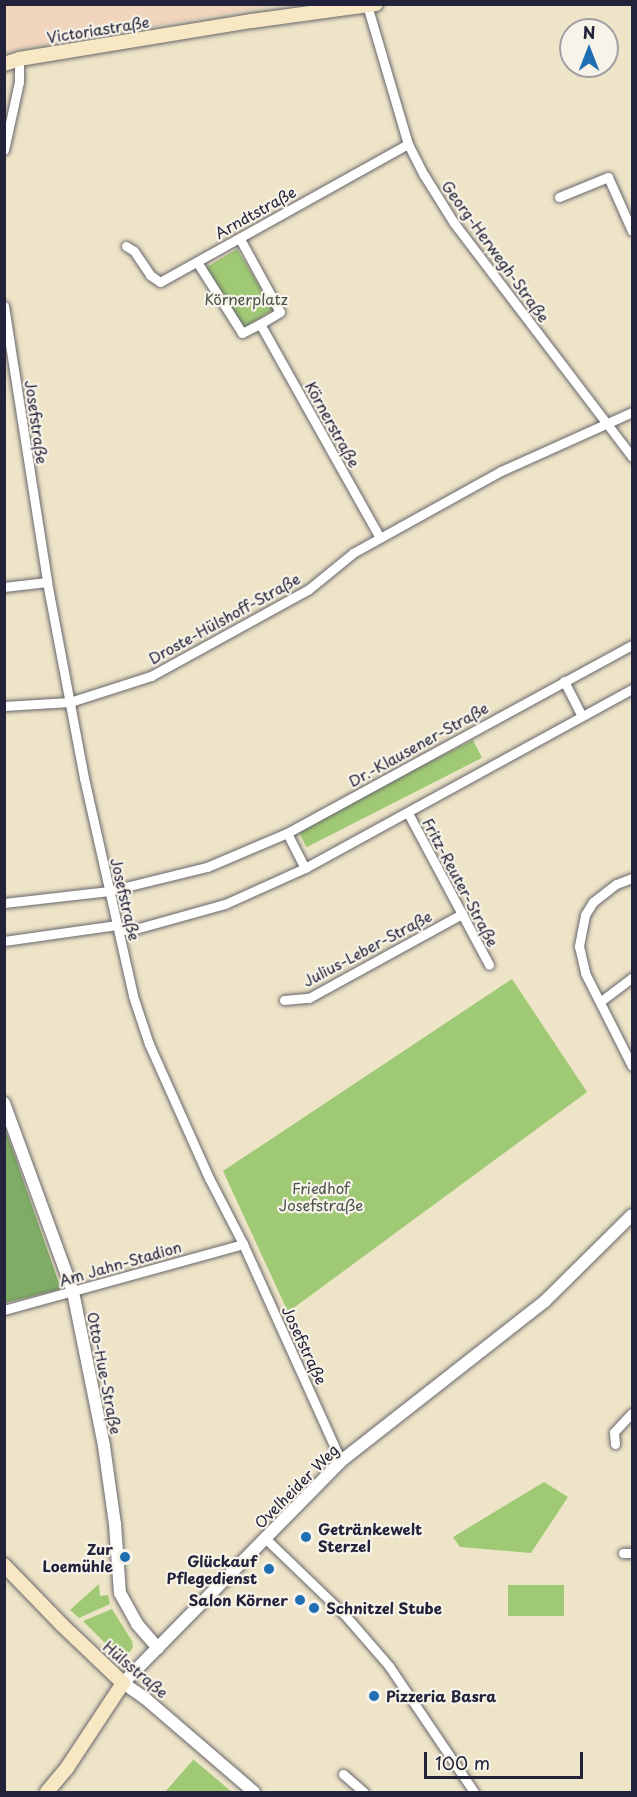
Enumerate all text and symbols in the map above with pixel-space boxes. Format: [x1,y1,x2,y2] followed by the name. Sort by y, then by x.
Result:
[45,12,151,46] street label: Victoriastraße
[559,18,619,78] north arrow
[583,20,595,44] text: N
[439,177,553,325] street label: Georg-Herwegh-Straße
[211,182,299,242] street label: Arndtstraße
[204,290,288,308] park label: Körnerplatz
[302,378,364,470] street label: Körnerstraße
[22,379,52,465] street label: Josefstraße
[145,569,303,667] street label: Droste-Hülshoff-Straße
[345,698,491,790] street label: Dr.-Klausener-Straße
[419,815,503,949] street label: Fritz-Reuter-Straße
[108,856,144,942] street label: Josefstraße
[299,906,435,990] street label: Julius-Leber-Straße
[279,1178,363,1213] park label: Friedhof Josefstraße
[57,1237,183,1289] street label: Am Jahn-Stadion
[279,1303,331,1387] street label: Josefstraße
[84,1310,126,1436] street label: Otto-Hue-Straße
[250,1440,342,1532] street label: Ovelheider Weg
[318,1519,422,1554] place label: Getränkewelt Sterzel
[299,1530,313,1544] marker: Getränkewelt Sterzel
[42,1539,113,1574] place label: Zur Loemühle
[118,1550,132,1564] marker: Zur Loemühle
[166,1551,257,1586] place label: Glückauf Pflegedienst
[262,1562,276,1576] marker: Glückauf Pflegedienst
[188,1591,288,1609] place label: Salon Körner
[293,1593,307,1607] marker: Salon Körner
[326,1599,443,1617] place label: Schnitzel Stube
[307,1601,321,1615] marker: Schnitzel Stube
[100,1637,172,1701] street label: Hülsstraße
[386,1687,496,1705] place label: Pizzeria Basra
[367,1689,381,1703] marker: Pizzeria Basra
[427,1740,586,1778] scale bar
[435,1749,490,1776] text: 100 m

